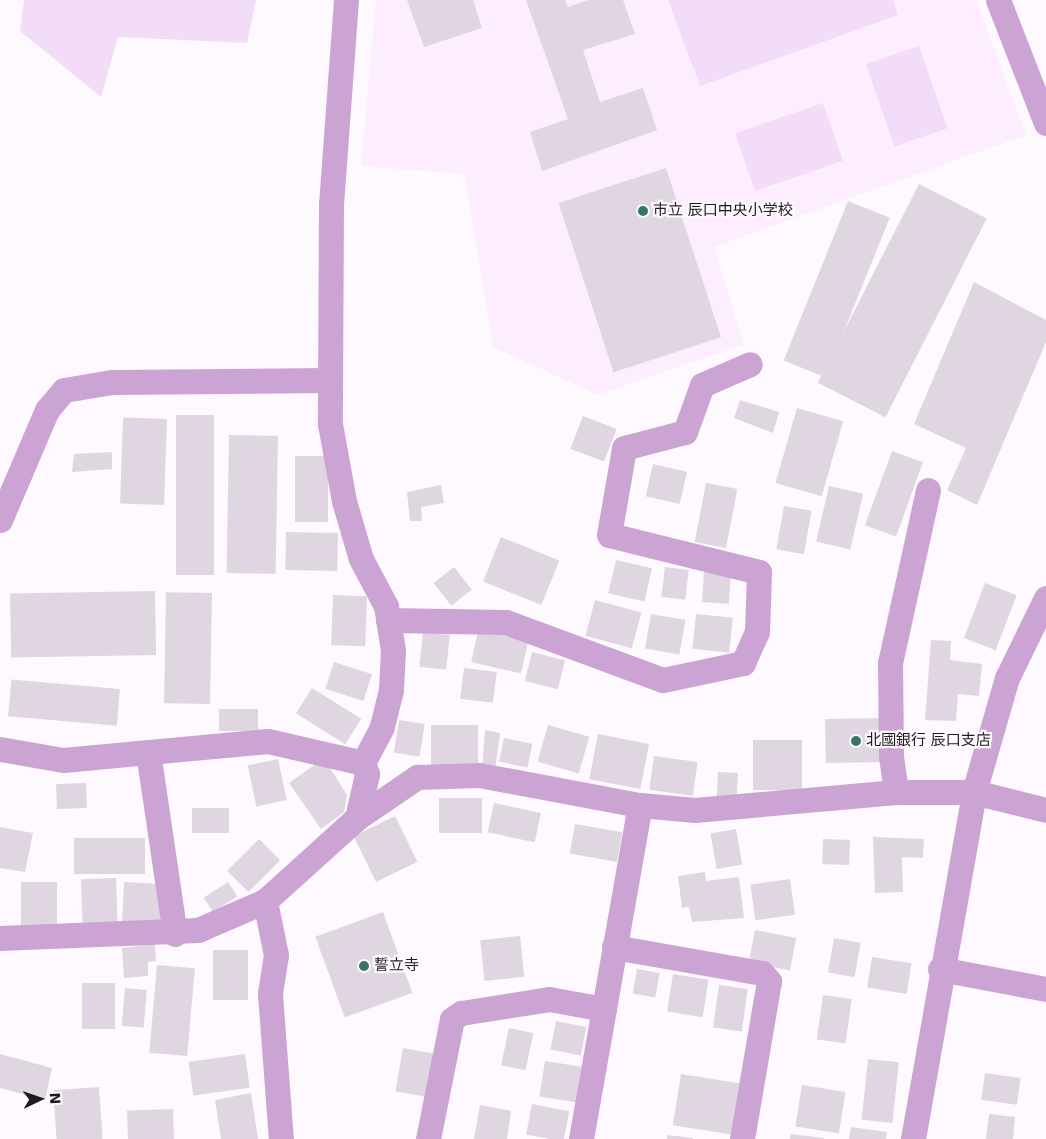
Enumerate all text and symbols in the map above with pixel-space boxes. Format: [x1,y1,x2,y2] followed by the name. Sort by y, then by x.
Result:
[653,202,793,220] place label: 市立 辰口中央小学校
[637,205,649,217] marker: 市立 辰口中央小学校
[866,732,991,750] place label: 北國銀行 辰口支店
[850,735,862,747] marker: 北國銀行 辰口支店
[374,957,419,975] place label: 誓立寺
[358,960,370,972] marker: 誓立寺
[15,1074,65,1124] north arrow
[47,1092,63,1104] text: N

